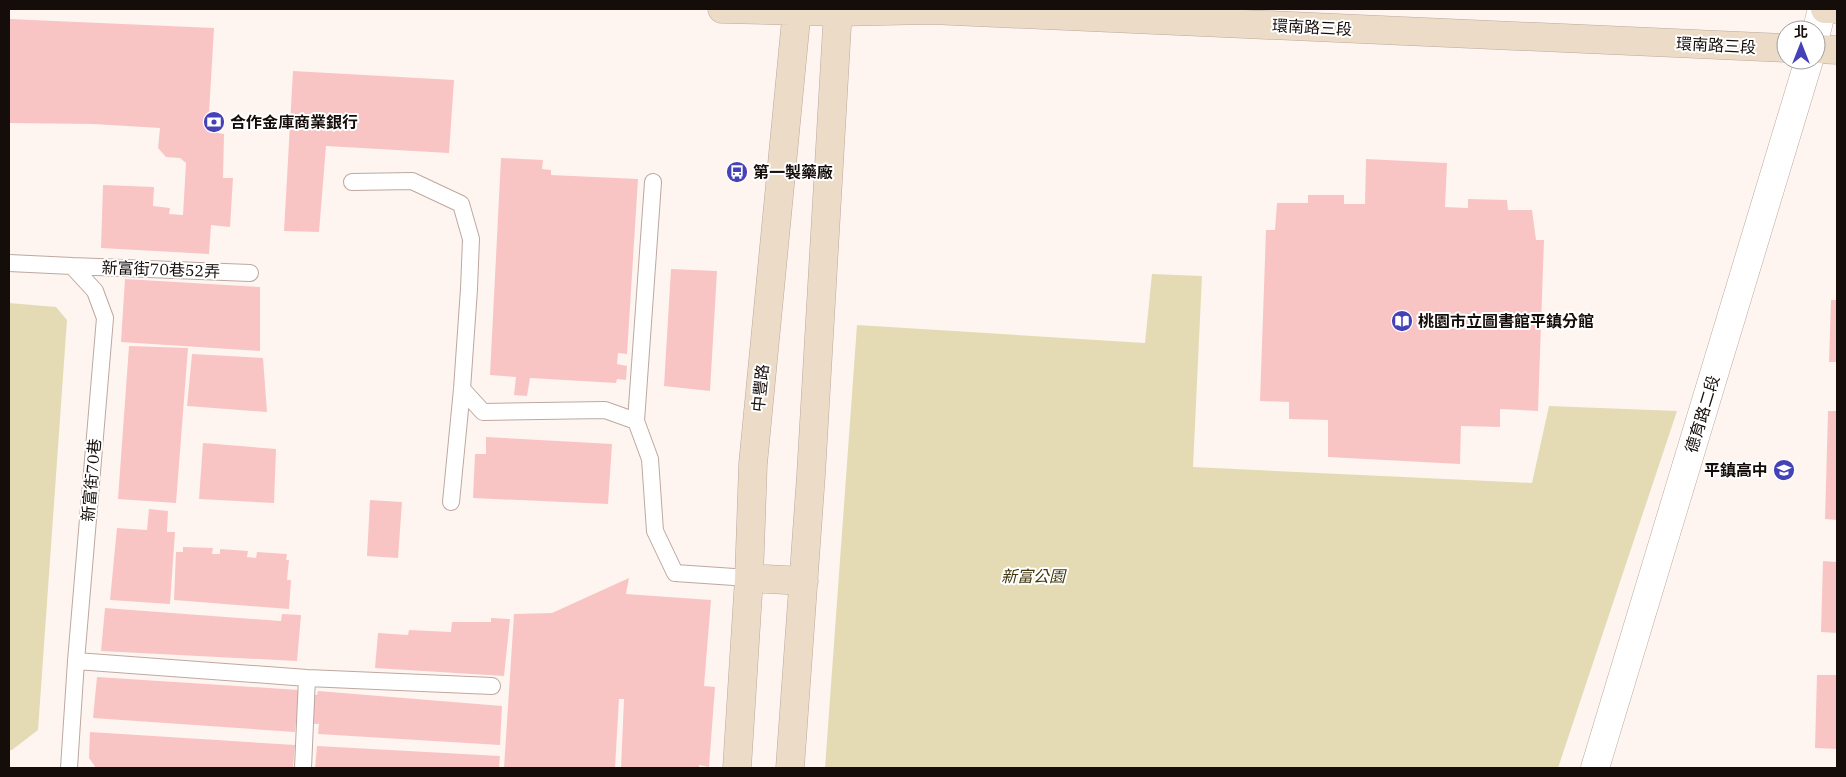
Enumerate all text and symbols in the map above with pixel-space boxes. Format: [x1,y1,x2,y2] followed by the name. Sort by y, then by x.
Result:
[1272,15,1352,39] street label: 環南路三段
[1776,20,1826,70] north arrow
[1794,23,1808,41] text: 北
[1676,33,1756,57] street label: 環南路三段
[202,110,226,134] bank icon: 合作金庫商業銀行
[230,112,358,132] place label: 合作金庫商業銀行
[725,160,749,184] bus stop icon: 第一製藥廠
[753,162,833,182] place label: 第一製藥廠
[101,257,221,281] street label: 新富街70巷52弄
[1390,309,1414,333] library icon: 桃園市立圖書館平鎮分館
[1418,311,1594,331] place label: 桃園市立圖書館平鎮分館
[748,363,772,413] street label: 中豐路
[1681,373,1723,455] street label: 德育路二段
[77,438,105,522] street label: 新富街70巷
[1772,458,1796,482] school or university icon: 平鎮高中
[1704,460,1768,480] place label: 平鎮高中
[1001,566,1067,586] park label: 新富公園

